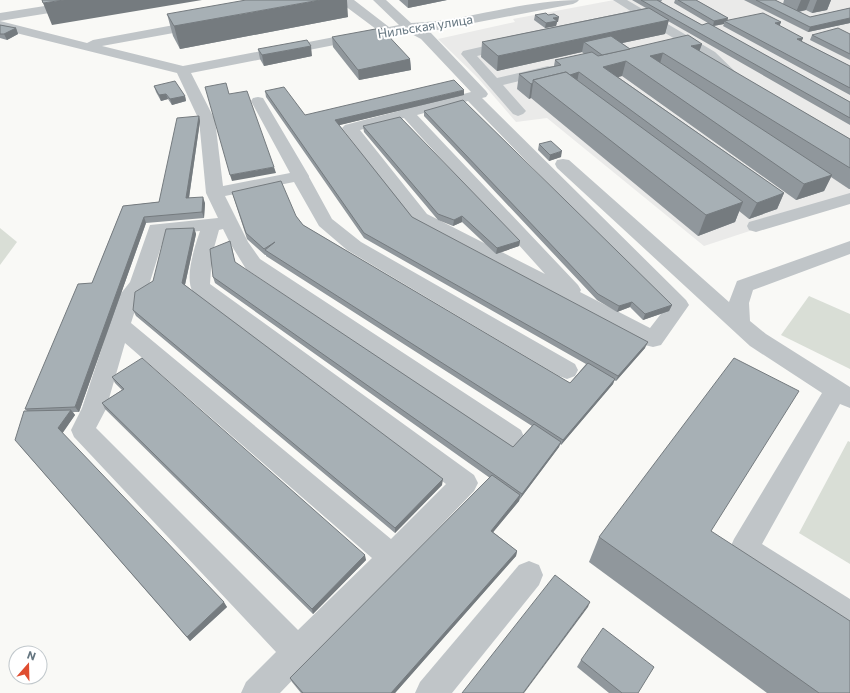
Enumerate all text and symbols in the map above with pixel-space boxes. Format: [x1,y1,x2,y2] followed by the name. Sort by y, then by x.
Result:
[376,11,474,41] street label: Нильская улица
[8,645,48,685] north arrow
[25,648,38,663] text: N

